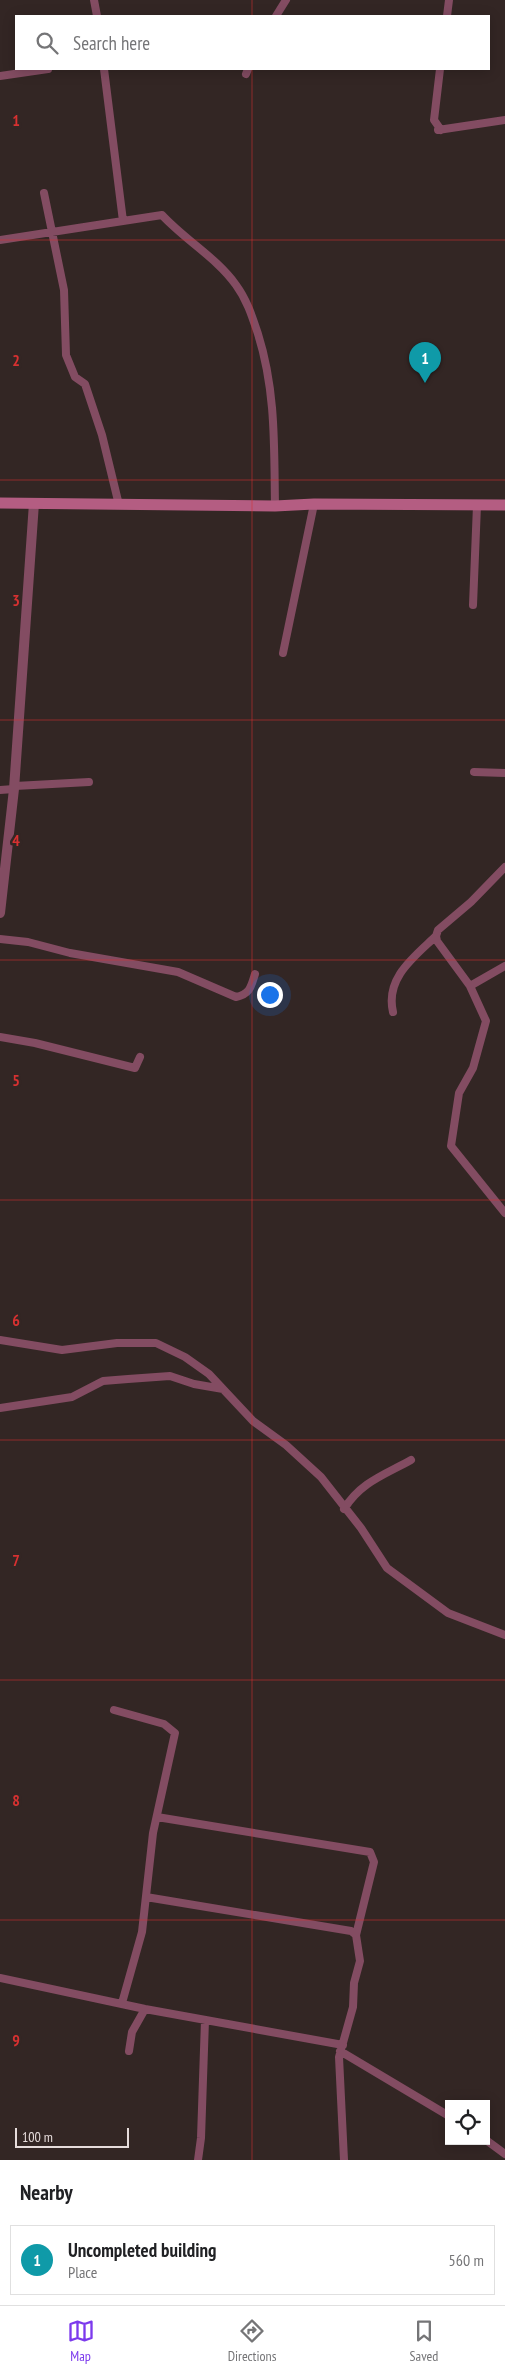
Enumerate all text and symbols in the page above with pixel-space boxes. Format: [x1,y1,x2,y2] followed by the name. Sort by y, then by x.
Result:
[15,15,490,70] search box
[33,29,61,57] icon: search
[73,31,150,55] text: Search here
[12,110,20,130] text: 1
[409,342,441,383] pin: 1
[12,350,20,370] text: 2
[12,590,20,610] text: 3
[12,830,20,850] text: 4
[257,982,283,1008] your location
[12,1070,20,1090] text: 5
[12,1310,20,1330] text: 6
[12,1550,20,1570] text: 7
[12,1790,20,1810] text: 8
[12,2030,20,2050] text: 9
[445,2100,490,2145] map controls
[445,2100,490,2145] button: locate
[15,2125,129,2148] scale bar
[22,2128,53,2146] text: 100 m
[20,2179,73,2206] text: Nearby
[68,2238,217,2262] text: Uncompleted building
[33,2250,41,2270] text: 1
[449,2250,484,2270] text: 560 m
[68,2262,97,2282] text: Place
[67,2317,95,2365] tab: Map
[228,2317,276,2365] tab: Directions
[410,2317,438,2365] tab: Saved

